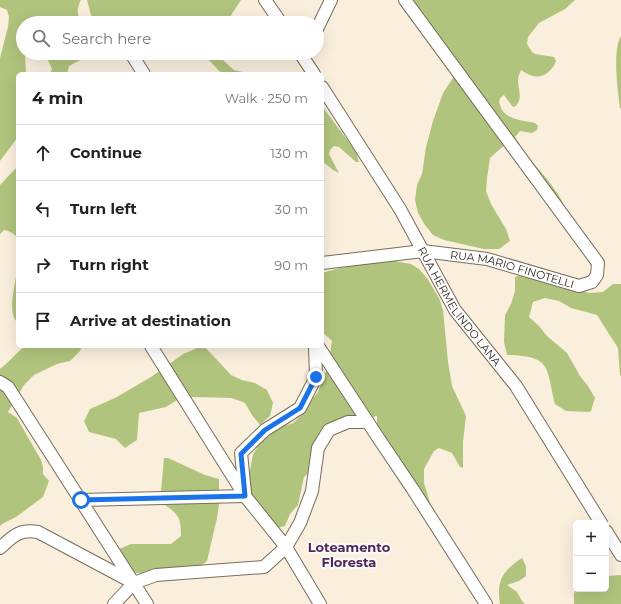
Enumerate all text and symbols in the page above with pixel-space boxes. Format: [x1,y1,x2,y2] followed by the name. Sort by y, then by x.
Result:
[16,16,324,60] search box
[30,27,52,49] icon: search
[62,29,151,48] text: Search here
[32,88,83,108] text: 4 min
[225,90,308,106] text: Walk · 250 m
[32,142,54,164] icon: ahead
[70,143,142,162] text: Continue
[270,145,308,161] text: 130 m
[32,198,54,220] icon: left
[70,199,137,218] text: Turn left
[275,201,308,217] text: 30 m
[415,244,504,369] street label: RUA HERMELINDO LANA
[449,247,576,291] street label: RUA MARIO FINOTELLI
[32,254,54,276] icon: right
[70,255,149,274] text: Turn right
[274,257,308,273] text: 90 m
[32,310,54,332] icon: arrive
[70,311,231,330] text: Arrive at destination
[307,368,325,386] route end
[72,491,90,509] route start
[573,520,609,592] map controls
[573,520,609,556] button: +
[308,539,391,570] district label: Loteamento Floresta
[573,556,609,592] button: −

